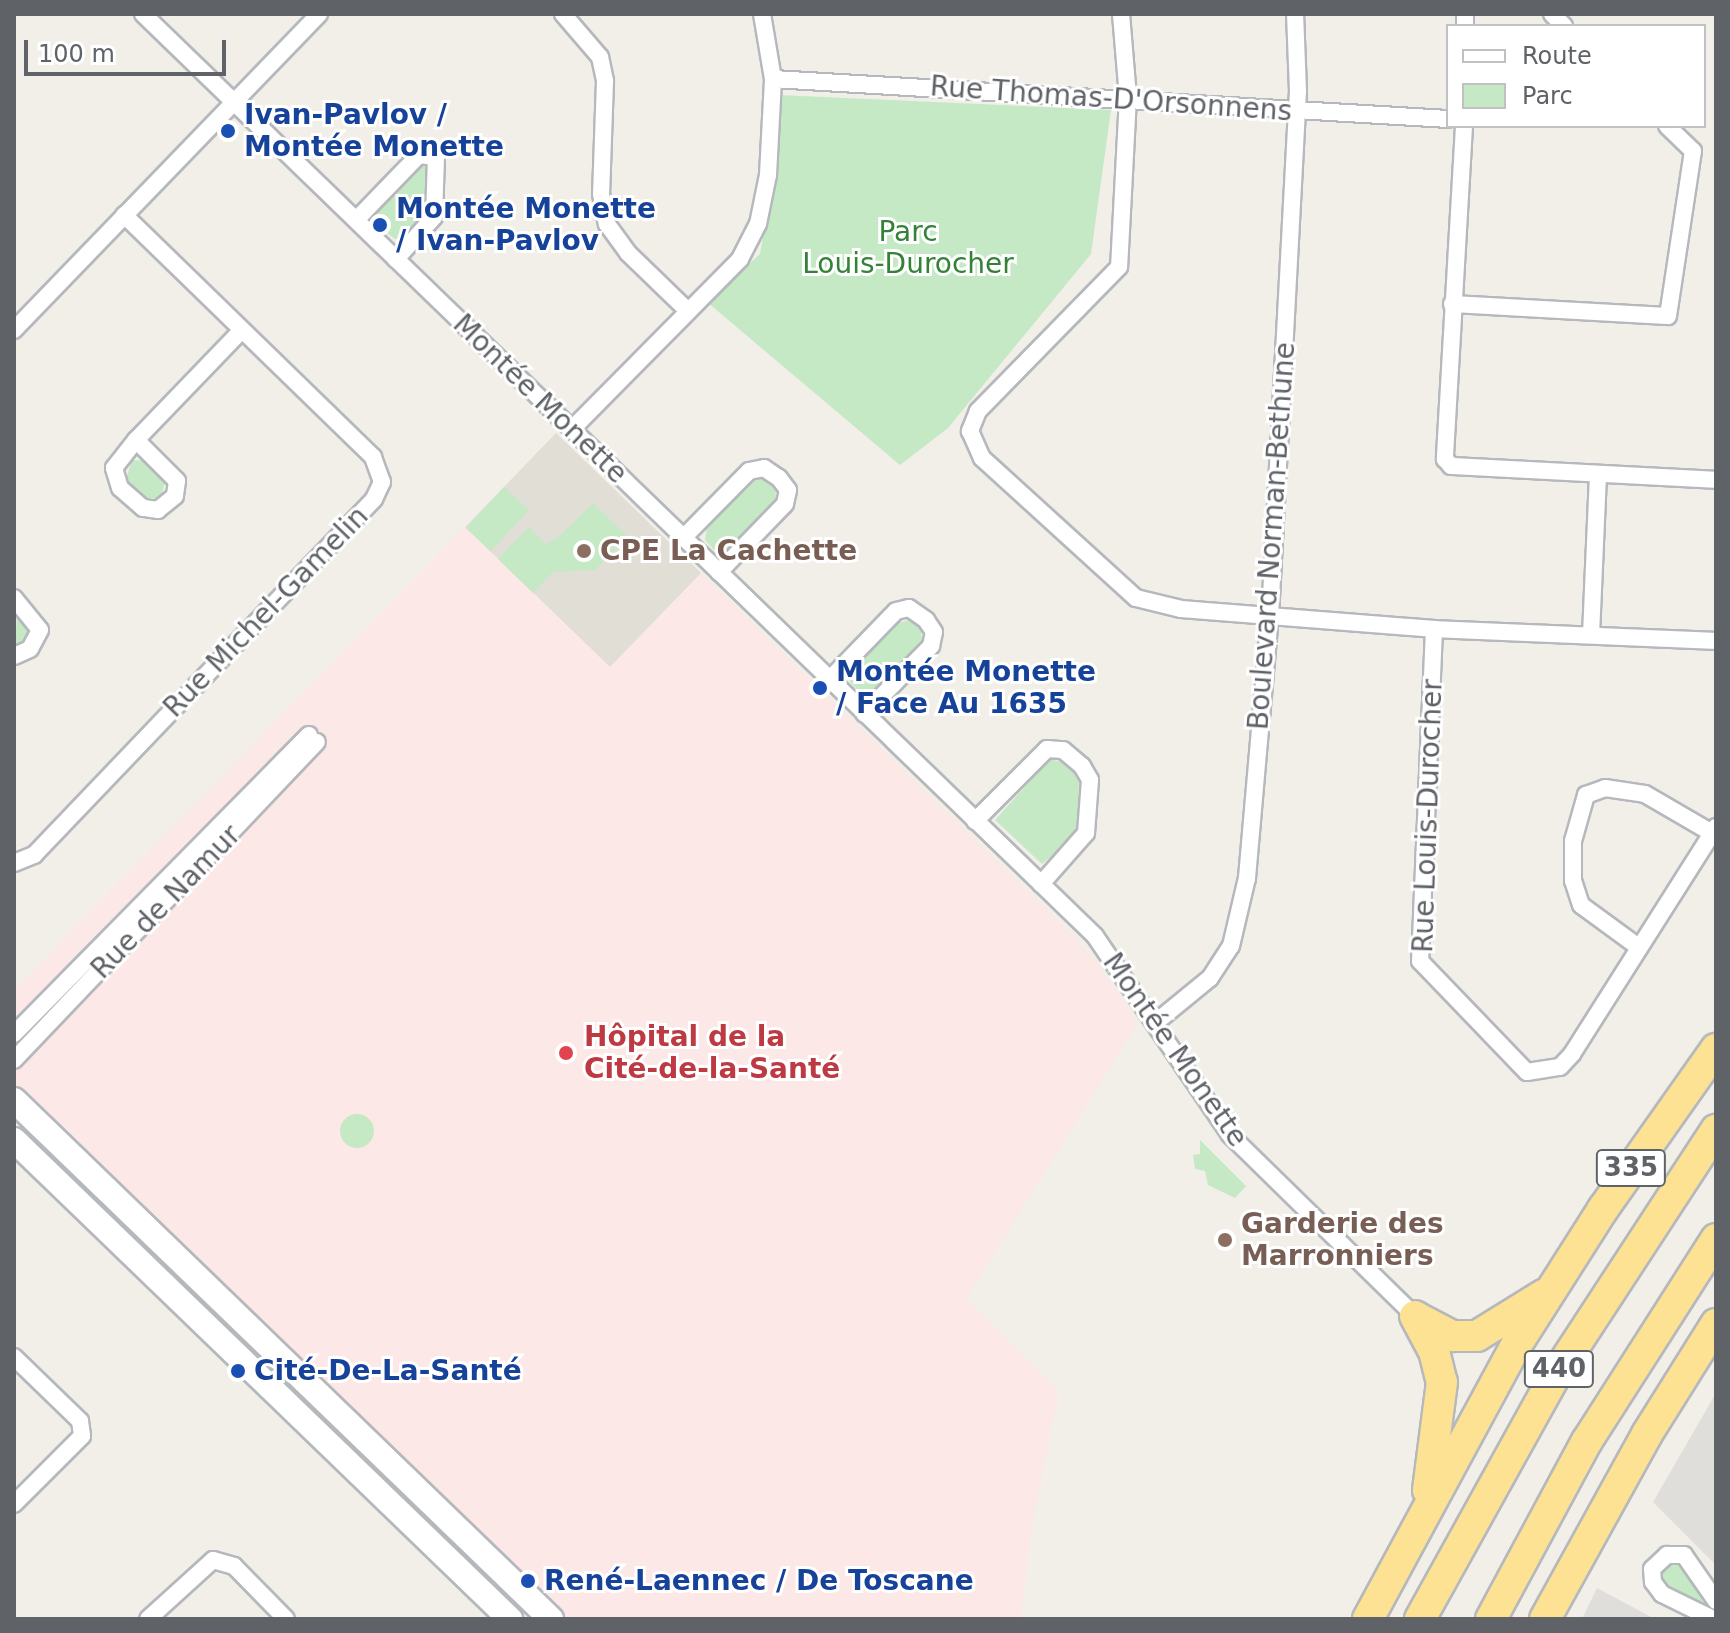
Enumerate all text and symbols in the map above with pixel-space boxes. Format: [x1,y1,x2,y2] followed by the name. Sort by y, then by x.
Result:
[28,24,230,74] scale bar
[1446,24,1706,128] legend
[38,40,115,68] text: 100 m
[1522,42,1592,70] text: Route
[929,70,1293,128] street label: Rue Thomas-D'Orsonnens
[1522,82,1573,110] text: Parc
[244,98,504,164] place label: Ivan-Pavlov / Montée Monette
[219,122,237,140] marker: Ivan-Pavlov / Montée Monette
[396,192,656,258] place label: Montée Monette / Ivan-Pavlov
[802,215,1014,281] park label: Parc Louis-Durocher
[371,216,389,234] marker: Montée Monette / Ivan-Pavlov
[446,307,634,491] street label: Montée Monette
[1242,341,1302,731] street label: Boulevard Norman-Bethune
[157,500,375,724] street label: Rue Michel-Gamelin
[600,534,857,568] place label: CPE La Cachette
[575,542,593,560] marker: CPE La Cachette
[836,655,1096,721] place label: Montée Monette / Face Au 1635
[811,679,829,697] marker: Montée Monette / Face Au 1635
[1406,679,1450,953] street label: Rue Louis-Durocher
[84,818,248,986] street label: Rue de Namur
[1096,947,1254,1153] street label: Montée Monette
[584,1020,840,1086] place label: Hôpital de la Cité-de-la-Santé
[555,1042,577,1064] marker: Hôpital de la Cité-de-la-Santé
[1595,1146,1667,1190] road number: 335
[1241,1207,1444,1273] place label: Garderie des Marronniers
[1216,1231,1234,1249] marker: Garderie des Marronniers
[1523,1347,1595,1391] road number: 440
[254,1354,522,1388] place label: Cité-De-La-Santé
[229,1362,247,1380] marker: Cité-De-La-Santé
[544,1564,974,1598] place label: René-Laennec / De Toscane
[519,1572,537,1590] marker: René-Laennec / De Toscane

